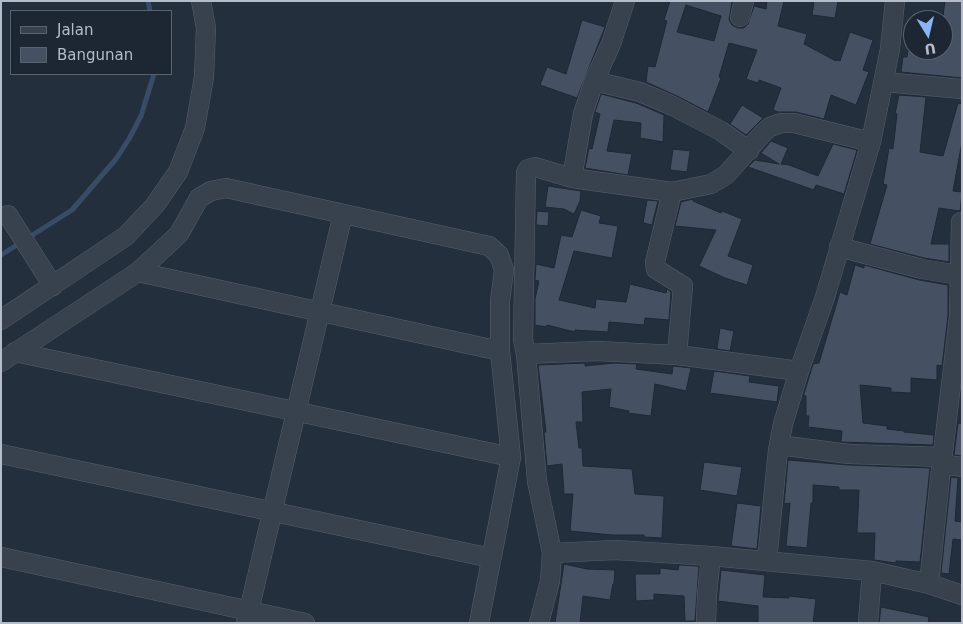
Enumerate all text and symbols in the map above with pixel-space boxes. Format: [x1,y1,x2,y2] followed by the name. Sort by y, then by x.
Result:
[10,10,172,75] legend
[903,10,953,60] north arrow
[57,21,93,39] text: Jalan
[923,40,937,58] text: U
[57,46,133,64] text: Bangunan

